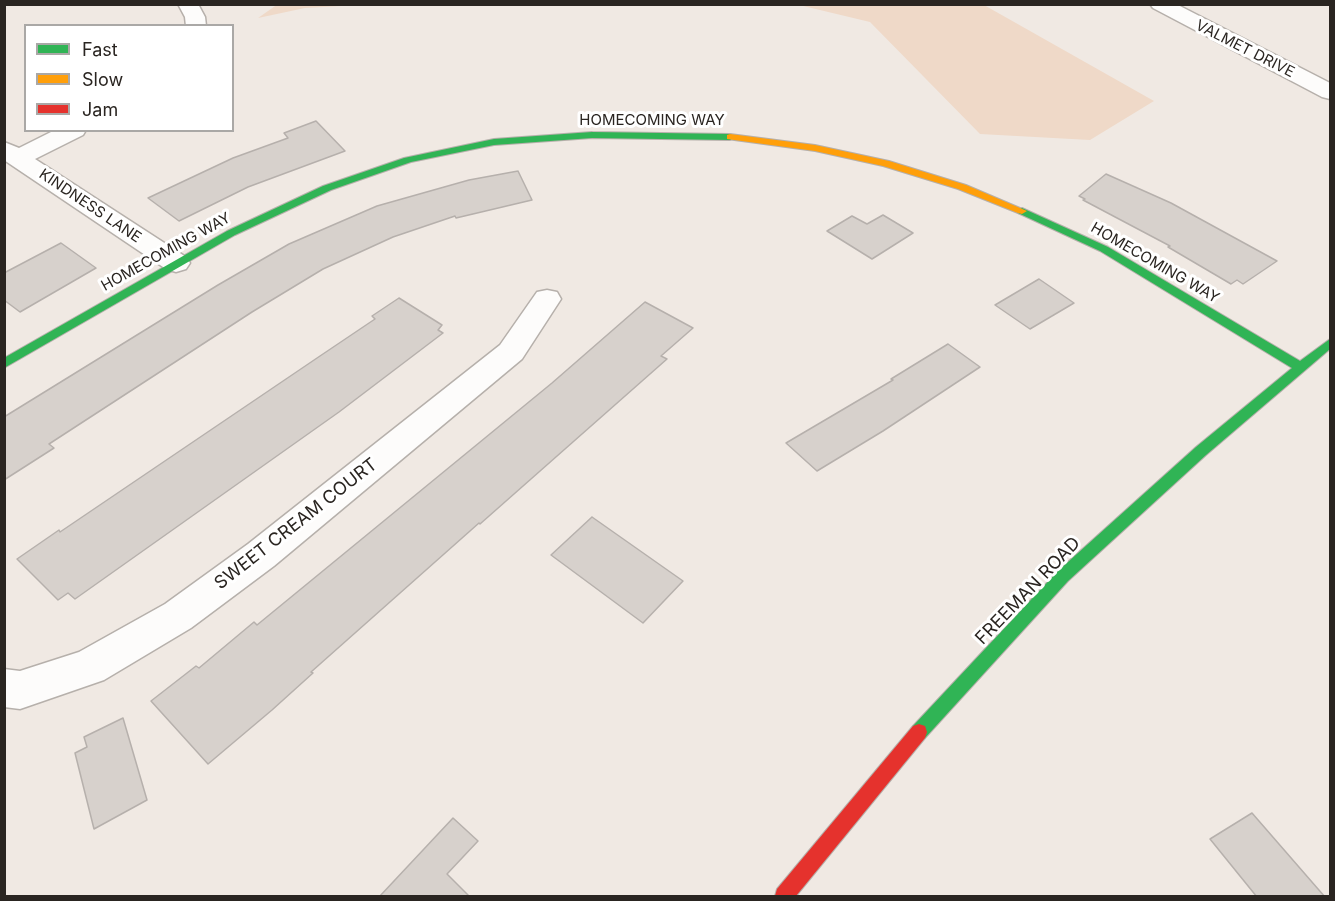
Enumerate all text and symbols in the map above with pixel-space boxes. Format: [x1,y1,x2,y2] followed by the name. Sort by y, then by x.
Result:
[1193,16,1297,82] street label: VALMET DRIVE
[24,24,234,132] legend
[82,39,118,60] text: Fast
[82,69,123,90] text: Slow
[82,99,118,120] text: Jam
[579,111,725,129] street label: HOMECOMING WAY
[36,165,144,247] street label: KINDNESS LANE
[98,209,234,295] street label: HOMECOMING WAY
[1088,219,1222,307] street label: HOMECOMING WAY
[210,454,382,594] street label: SWEET CREAM COURT
[971,533,1085,649] street label: FREEMAN ROAD

